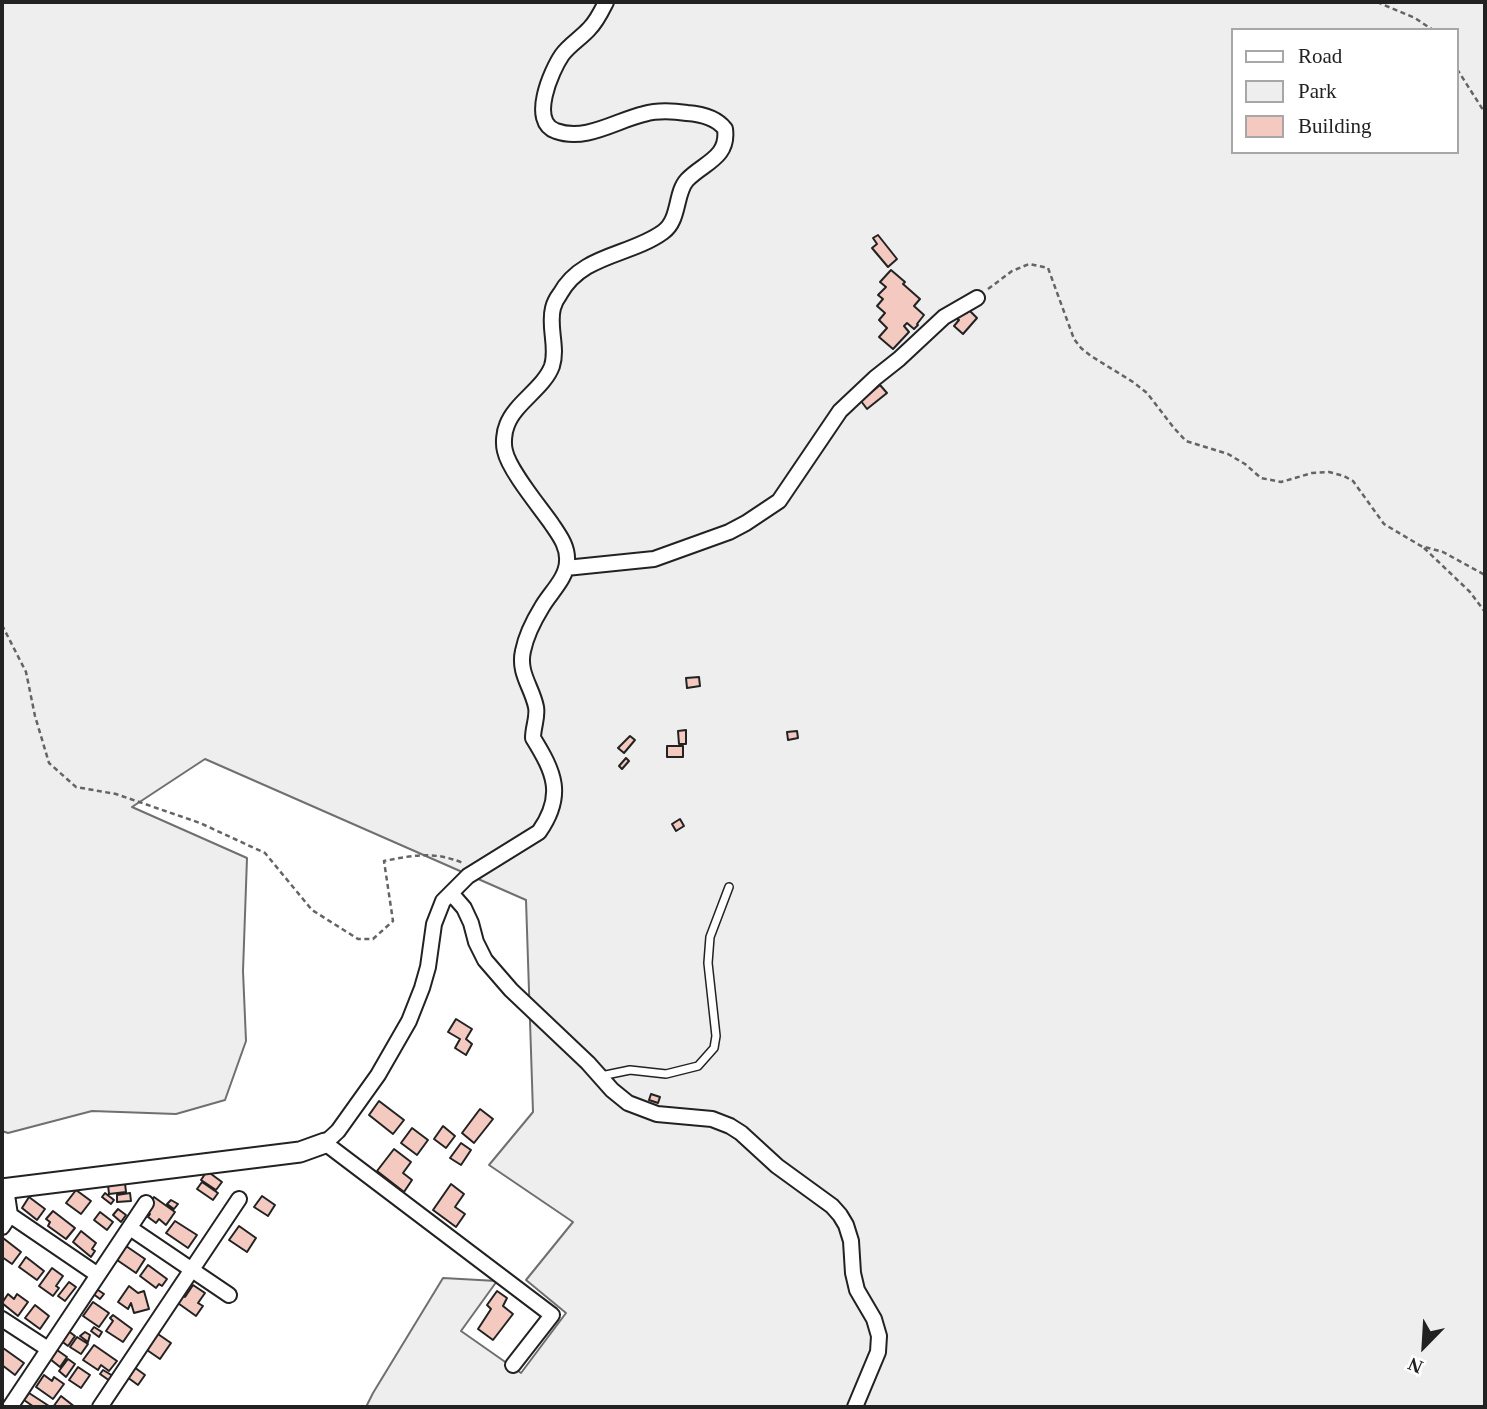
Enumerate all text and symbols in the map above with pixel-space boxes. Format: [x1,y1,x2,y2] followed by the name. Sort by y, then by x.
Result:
[1232,28,1459,154] legend
[1298,44,1342,68] text: Road
[1298,79,1337,103] text: Park
[1298,114,1372,138] text: Building
[1389,1311,1459,1381] north arrow
[1405,1353,1426,1378] text: N

